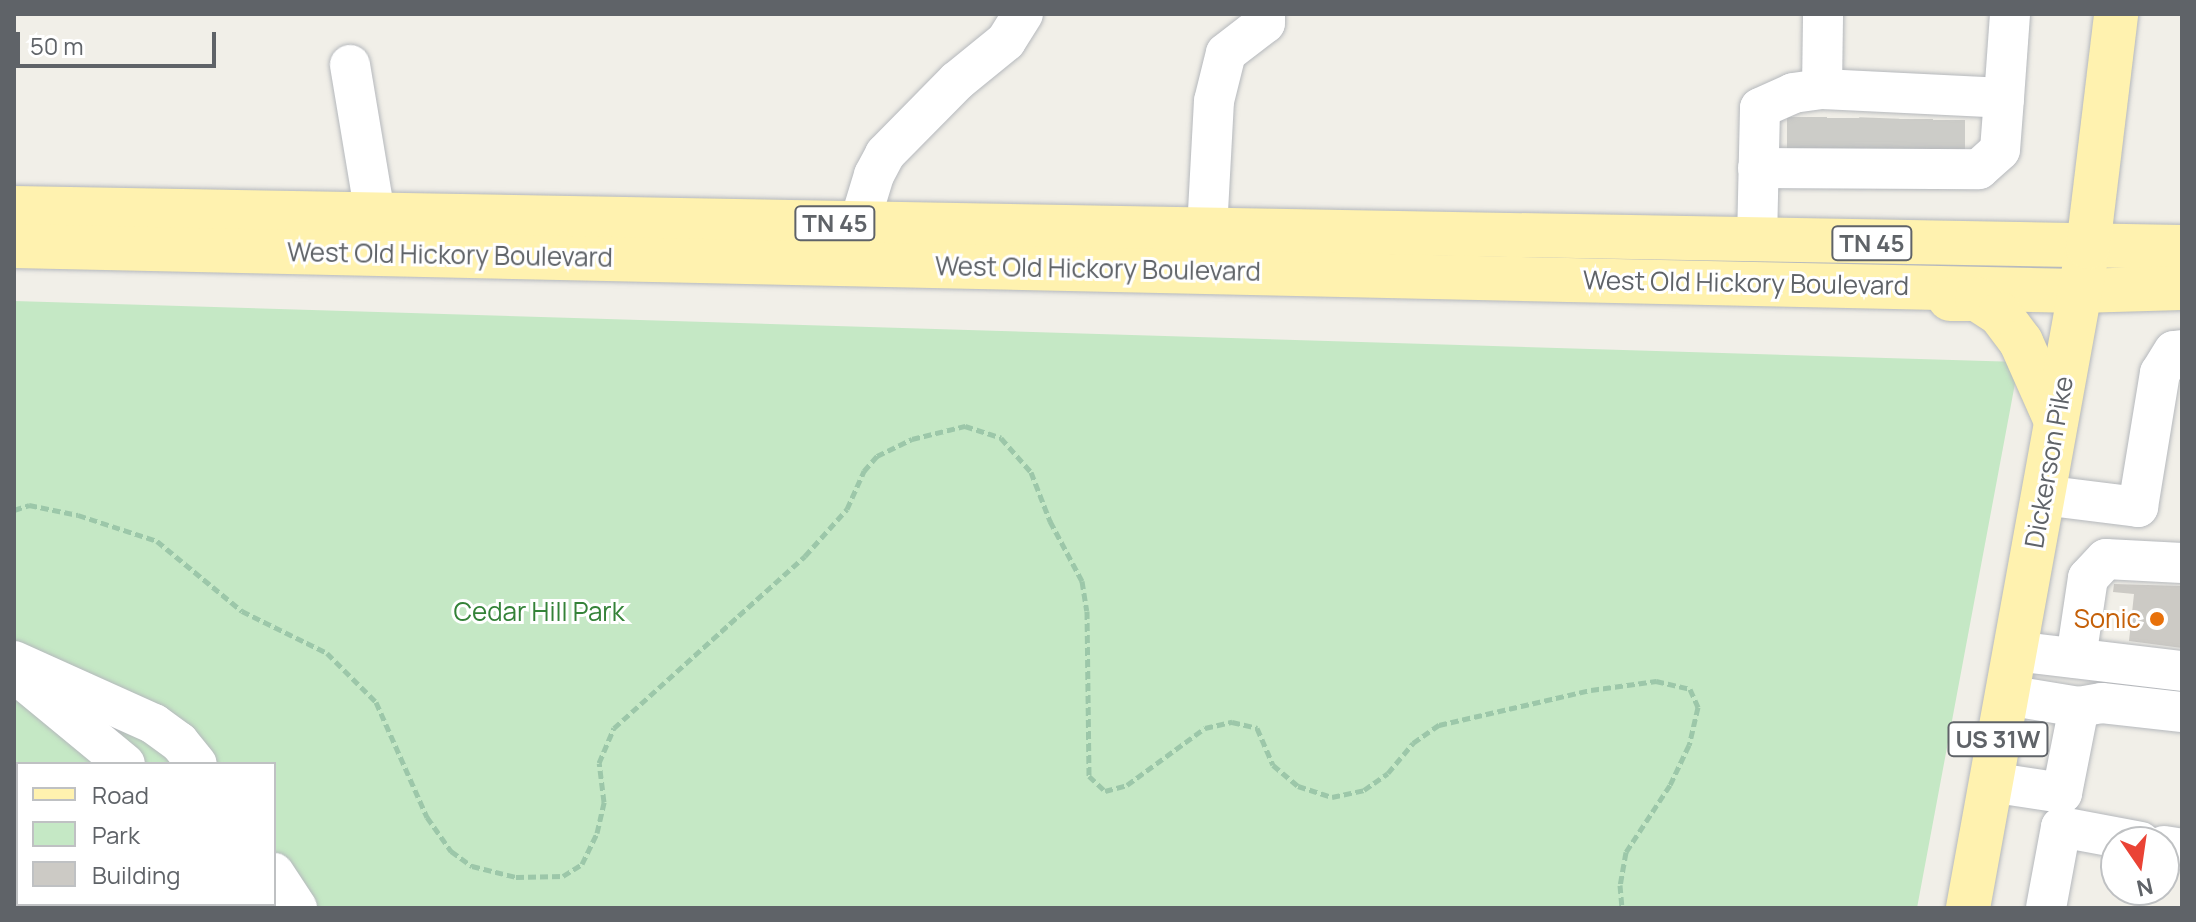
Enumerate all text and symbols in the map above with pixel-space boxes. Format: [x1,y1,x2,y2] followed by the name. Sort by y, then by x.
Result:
[20,16,220,66] scale bar
[30,29,84,62] text: 50 m
[793,203,877,243] road number: TN 45
[1830,223,1914,263] road number: TN 45
[287,237,613,273] street label: West Old Hickory Boulevard
[935,251,1261,287] street label: West Old Hickory Boulevard
[1583,265,1909,301] street label: West Old Hickory Boulevard
[2019,374,2079,550] street label: Dickerson Pike
[453,596,625,628] park label: Cedar Hill Park
[2074,603,2141,635] place label: Sonic
[2148,610,2166,628] marker: Sonic
[1946,719,2050,759] road number: US 31W
[16,762,276,906] legend
[92,778,149,811] text: Road
[92,818,140,851] text: Park
[2100,826,2180,906] north arrow
[92,858,180,891] text: Building
[2134,871,2156,904] text: N

